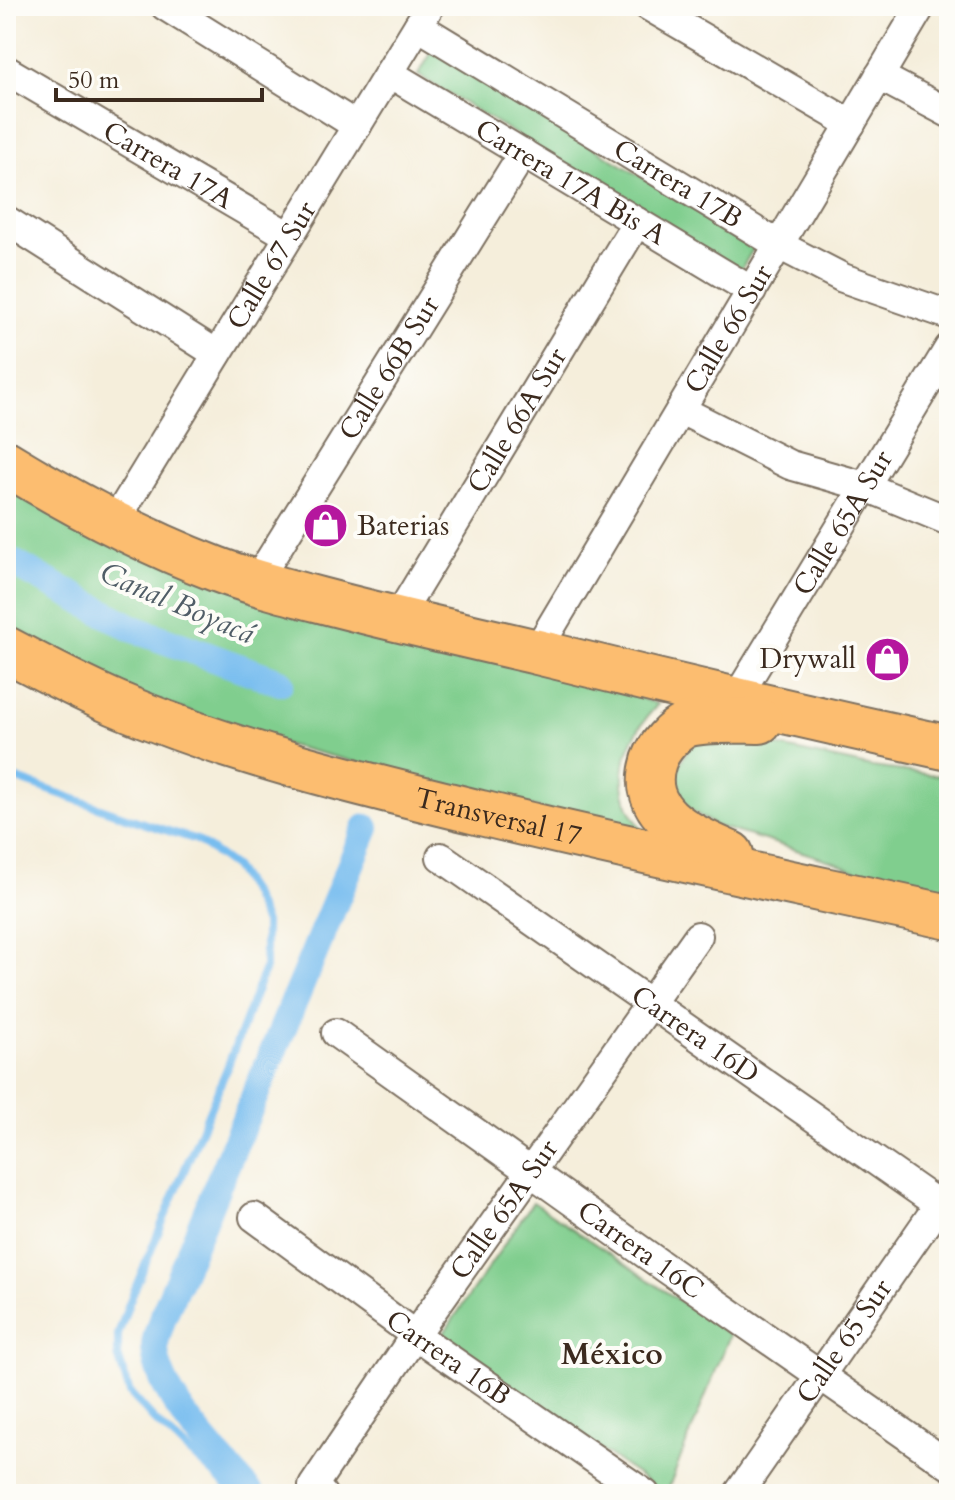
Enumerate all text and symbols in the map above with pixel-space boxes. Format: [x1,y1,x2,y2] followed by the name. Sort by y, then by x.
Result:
[56,52,262,102] scale bar
[68,64,120,97] text: 50 m
[468,110,673,254] street label: Carrera 17A Bis A
[96,112,240,218] street label: Carrera 17A
[606,130,749,237] street label: Carrera 17B
[218,193,326,337] street label: Calle 67 Sur
[675,257,782,401] street label: Calle 66 Sur
[330,288,449,447] street label: Calle 66B Sur
[458,340,576,500] street label: Calle 66A Sur
[784,442,902,603] street label: Calle 65A Sur
[302,502,350,550] shop icon: Baterias
[357,507,449,545] place label: Baterias
[94,552,262,655] water label: Canal Boyacá
[863,635,911,683] shop icon: Drywall
[759,640,856,678] place label: Drywall
[411,779,585,855] street label: Transversal 17
[624,977,767,1093] street label: Carrera 16D
[441,1131,567,1287] street label: Calle 65A Sur
[570,1192,711,1308] street label: Carrera 16C
[787,1271,901,1411] street label: Calle 65 Sur
[378,1301,518,1415] street label: Carrera 16B
[561,1334,663,1375] district label: México

